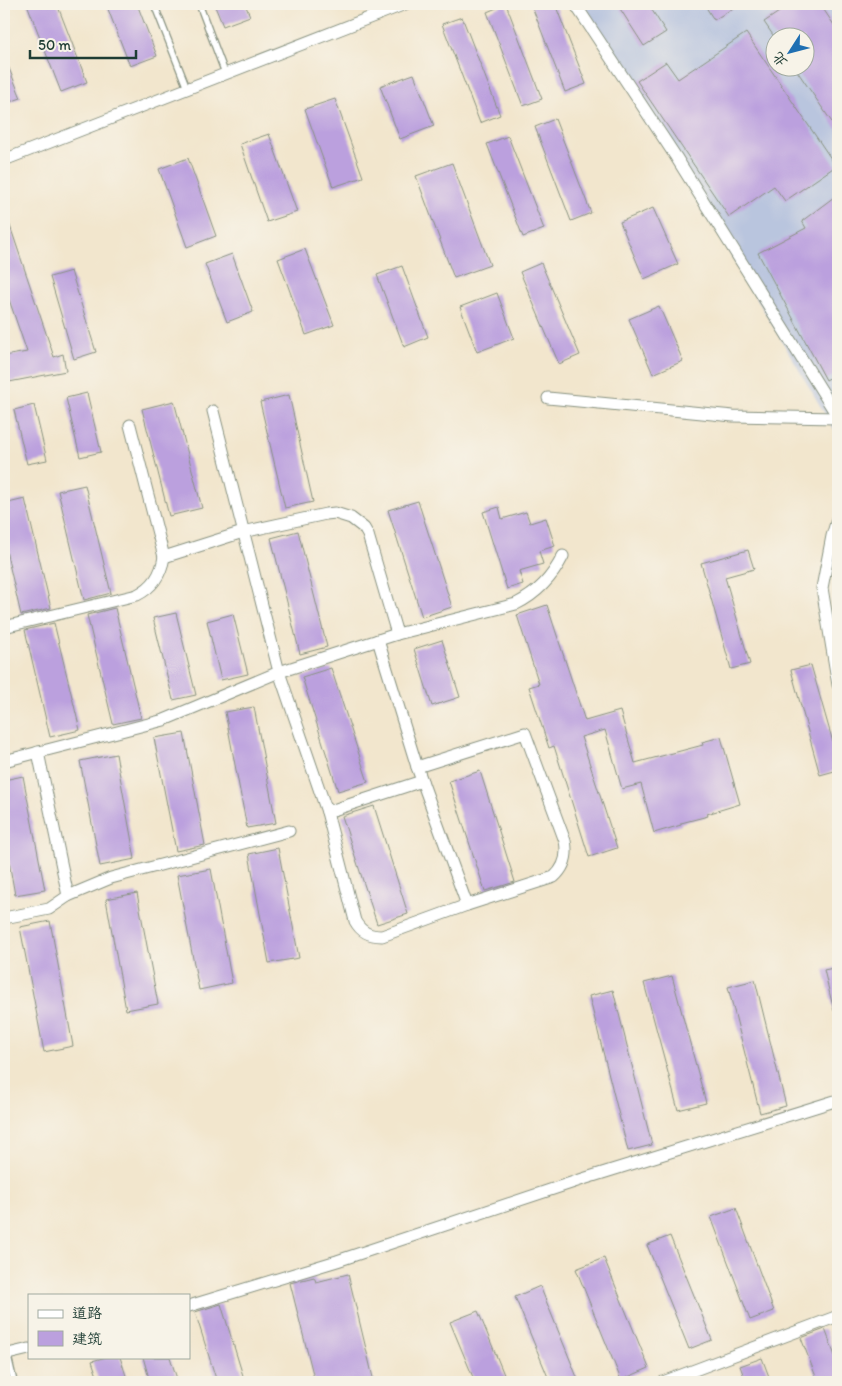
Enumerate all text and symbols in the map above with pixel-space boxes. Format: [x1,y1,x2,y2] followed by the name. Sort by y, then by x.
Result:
[30,28,136,60] scale bar
[764,28,814,78] north arrow
[38,36,71,54] text: 50 m
[769,49,791,70] text: 北
[28,1294,190,1358] legend
[72,1304,102,1322] text: 道路
[72,1330,102,1348] text: 建筑

